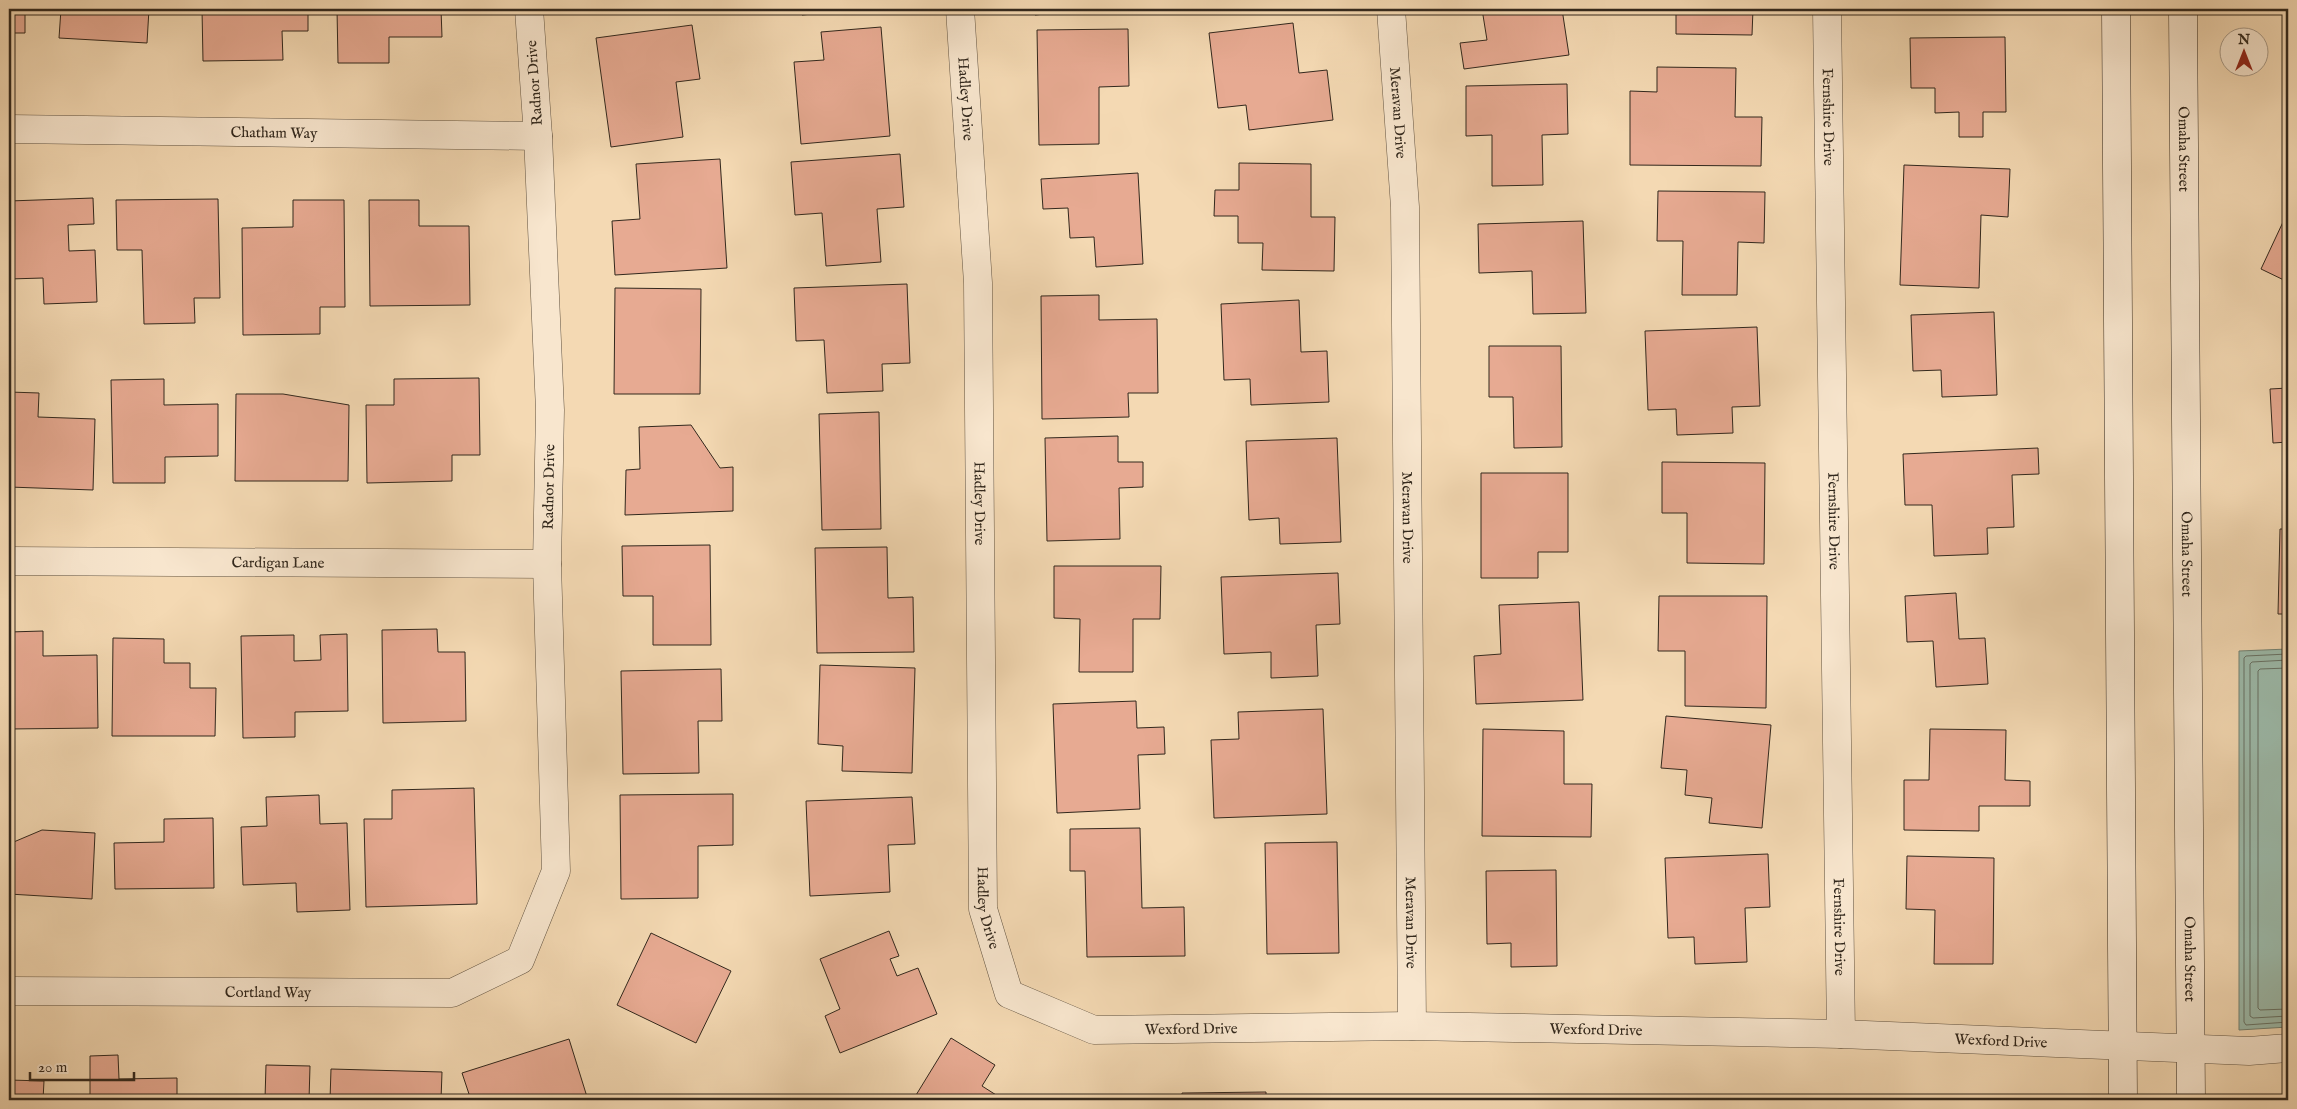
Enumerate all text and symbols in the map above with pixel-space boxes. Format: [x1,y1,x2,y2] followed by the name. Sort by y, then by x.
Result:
[2220,28,2270,78] north arrow
[2237,31,2250,49] text: N
[522,40,547,126] street label: Radnor Drive
[953,56,978,141] street label: Hadley Drive
[1385,66,1411,159] street label: Meravan Drive
[1818,68,1838,166] street label: Fernshire Drive
[2174,106,2193,192] street label: Omaha Street
[230,123,318,143] street label: Chatham Way
[539,444,559,530] street label: Radnor Drive
[969,461,989,546] street label: Hadley Drive
[1397,471,1417,564] street label: Meravan Drive
[1823,472,1844,570] street label: Fernshire Drive
[2177,511,2196,597] street label: Omaha Street
[232,553,325,573] street label: Cardigan Lane
[973,866,1004,952] street label: Hadley Drive
[1401,876,1421,969] street label: Meravan Drive
[1829,878,1849,976] street label: Fernshire Drive
[2180,916,2199,1002] street label: Omaha Street
[225,983,312,1002] street label: Cortland Way
[1145,1019,1238,1039] street label: Wexford Drive
[1549,1020,1643,1040] street label: Wexford Drive
[1954,1030,2048,1053] street label: Wexford Drive
[30,1049,134,1081] scale bar
[38,1058,68,1077] text: 20 m

